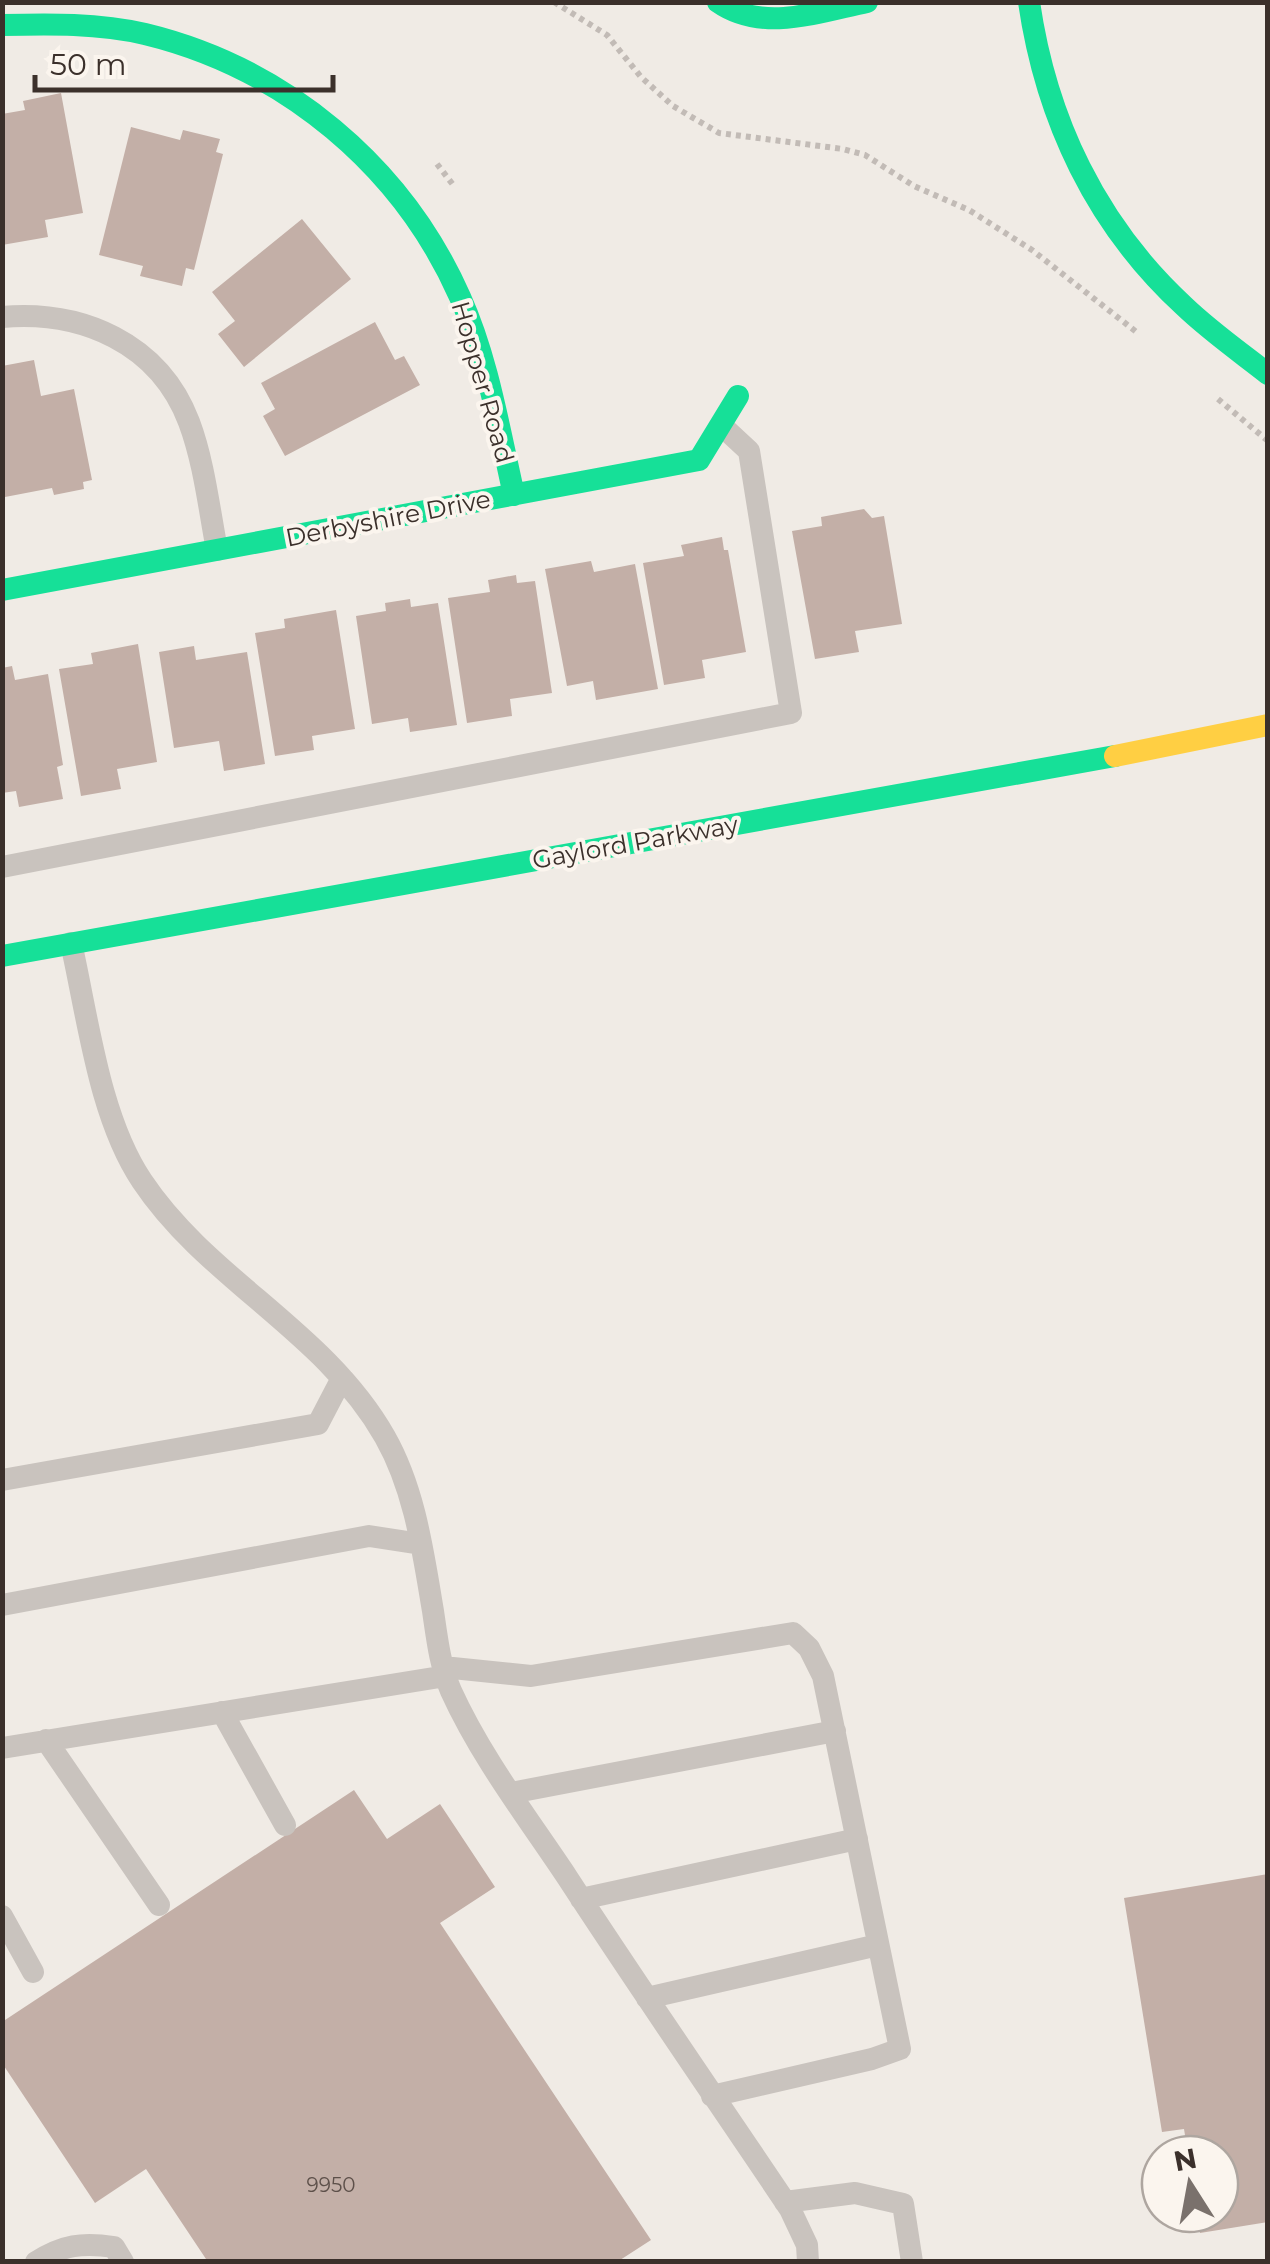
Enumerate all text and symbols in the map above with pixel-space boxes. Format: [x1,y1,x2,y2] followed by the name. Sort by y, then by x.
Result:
[35,30,332,92] scale bar
[50,46,127,83] text: 50 m
[446,298,520,466] street label: Hopper Road
[283,483,493,553] street label: Derbyshire Drive
[530,809,741,875] street label: Gaylord Parkway
[1140,2134,1240,2234] north arrow
[1171,2141,1200,2178] text: N
[307,2173,355,2197] house number: 9950

